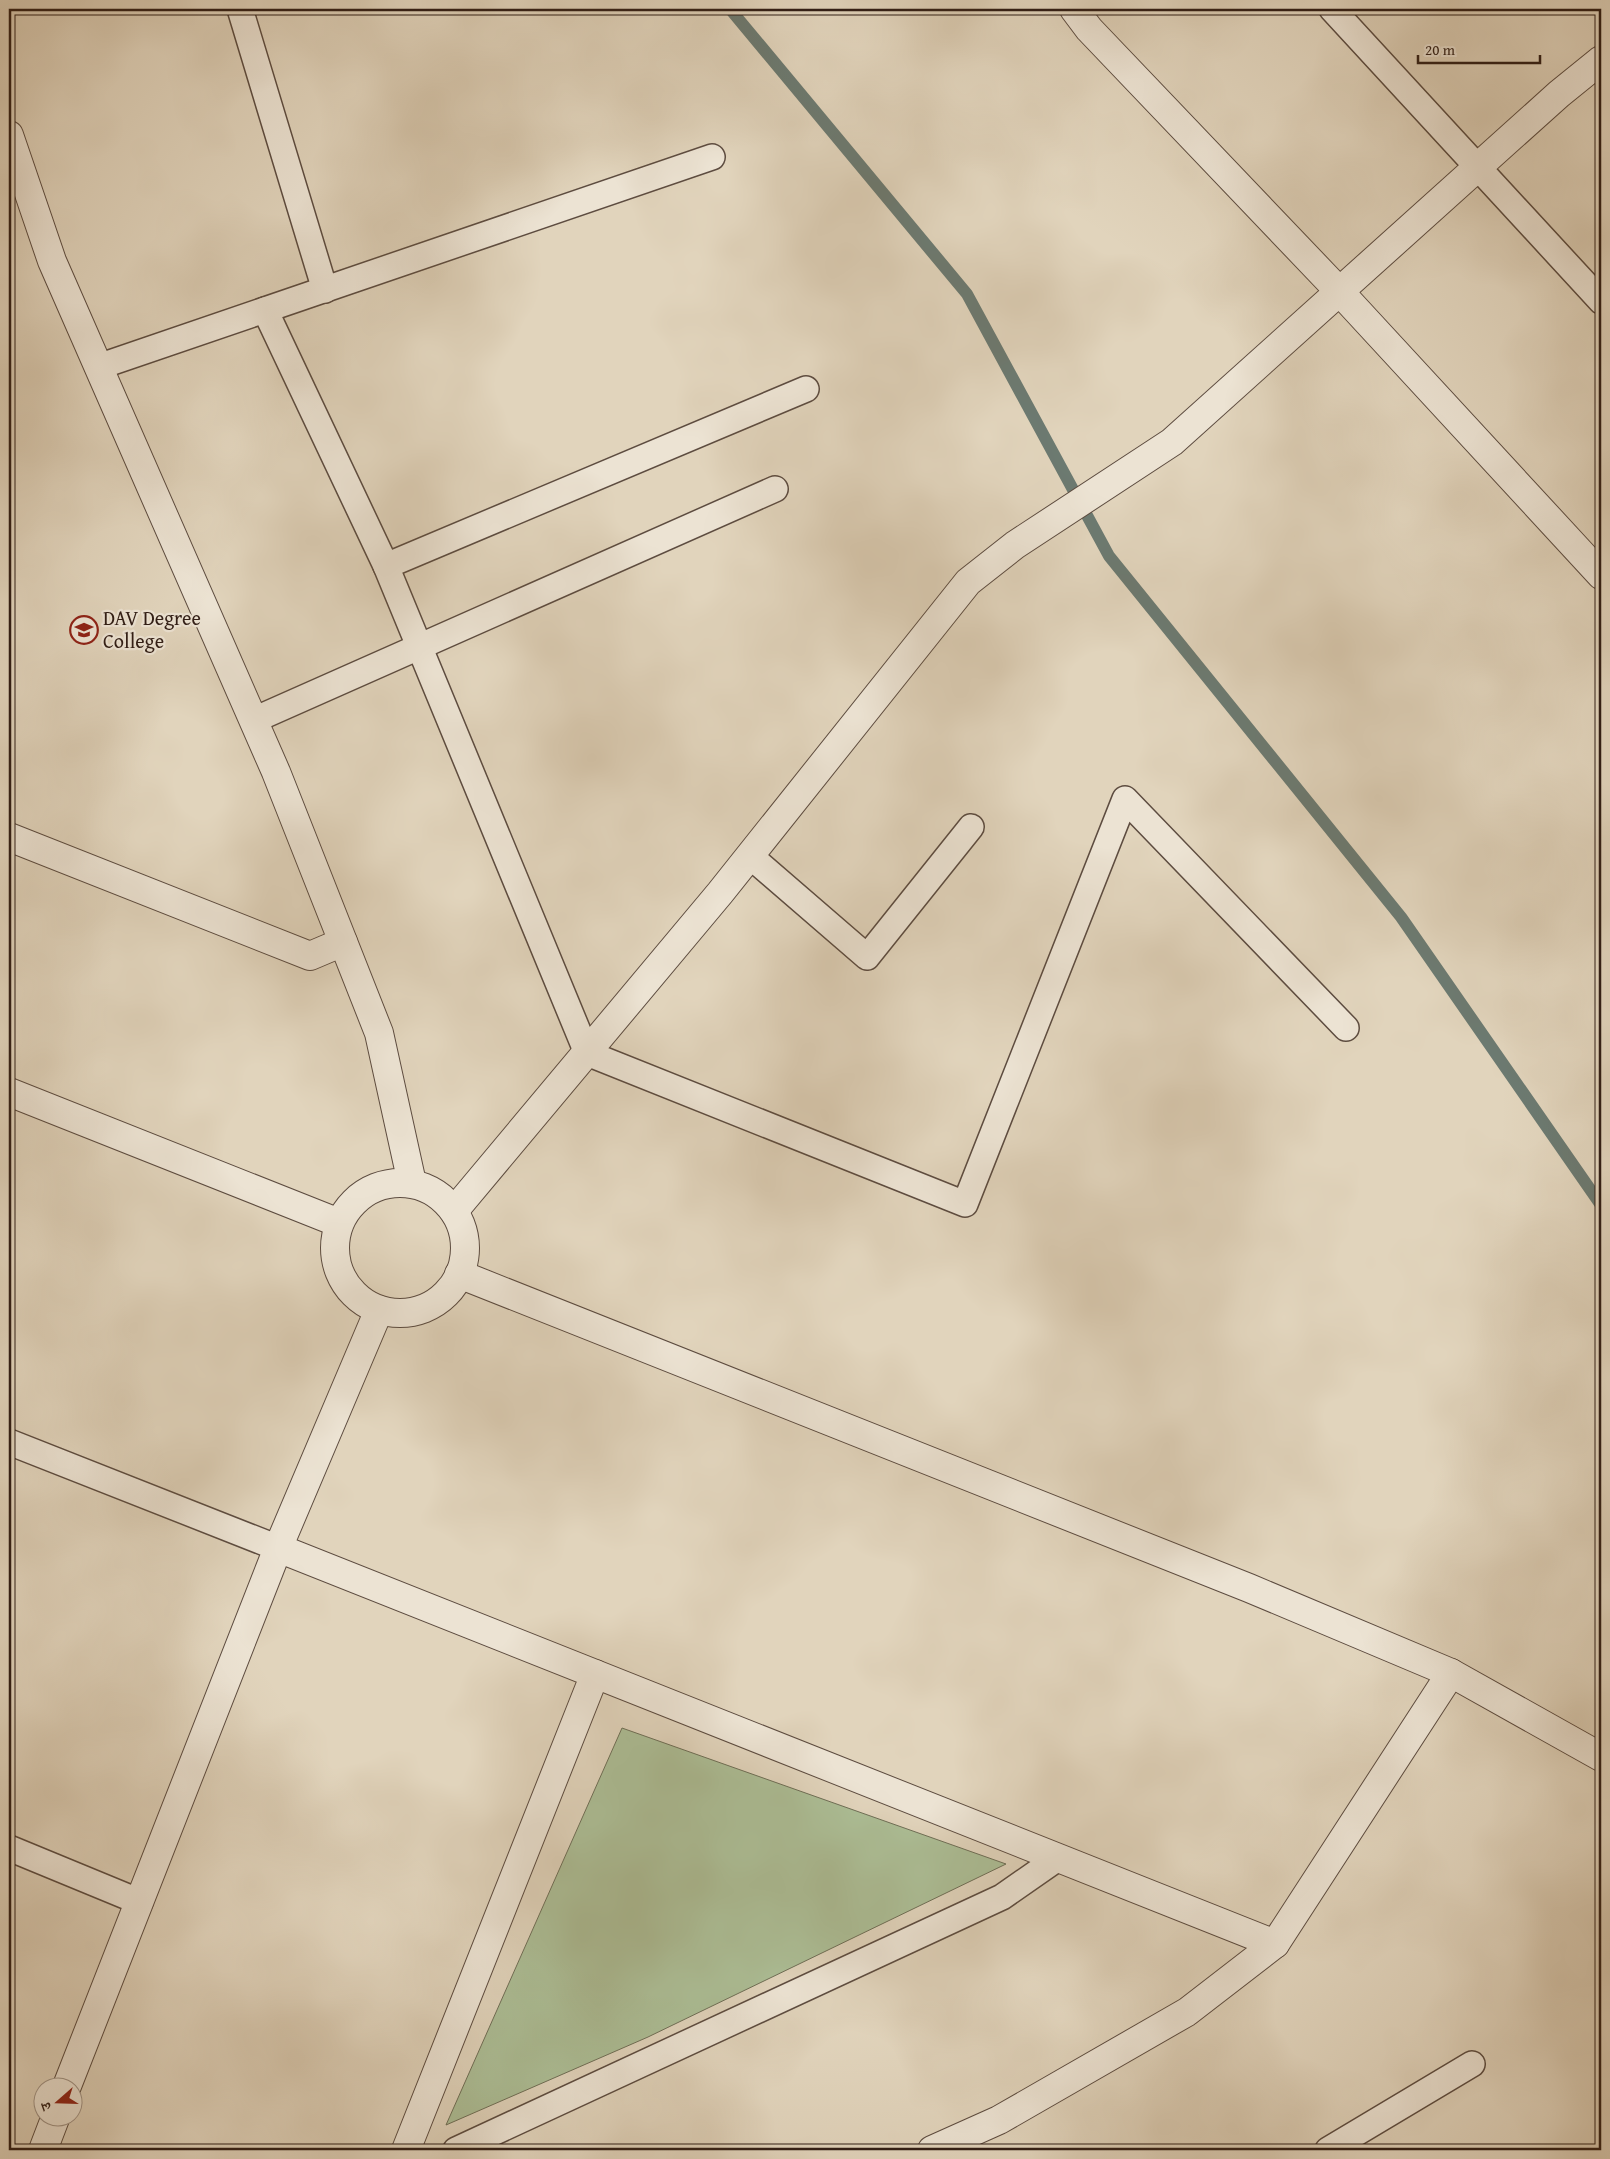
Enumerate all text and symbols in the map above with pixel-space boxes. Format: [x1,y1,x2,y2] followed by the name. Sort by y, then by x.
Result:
[1418,32,1540,64] scale bar
[1425,39,1456,60] text: 20 m
[103,603,201,655] place label: DAV Degree College
[69,615,99,645] school or university icon: DAV Degree College
[32,2076,82,2126] north arrow
[35,2099,57,2114] text: उ

